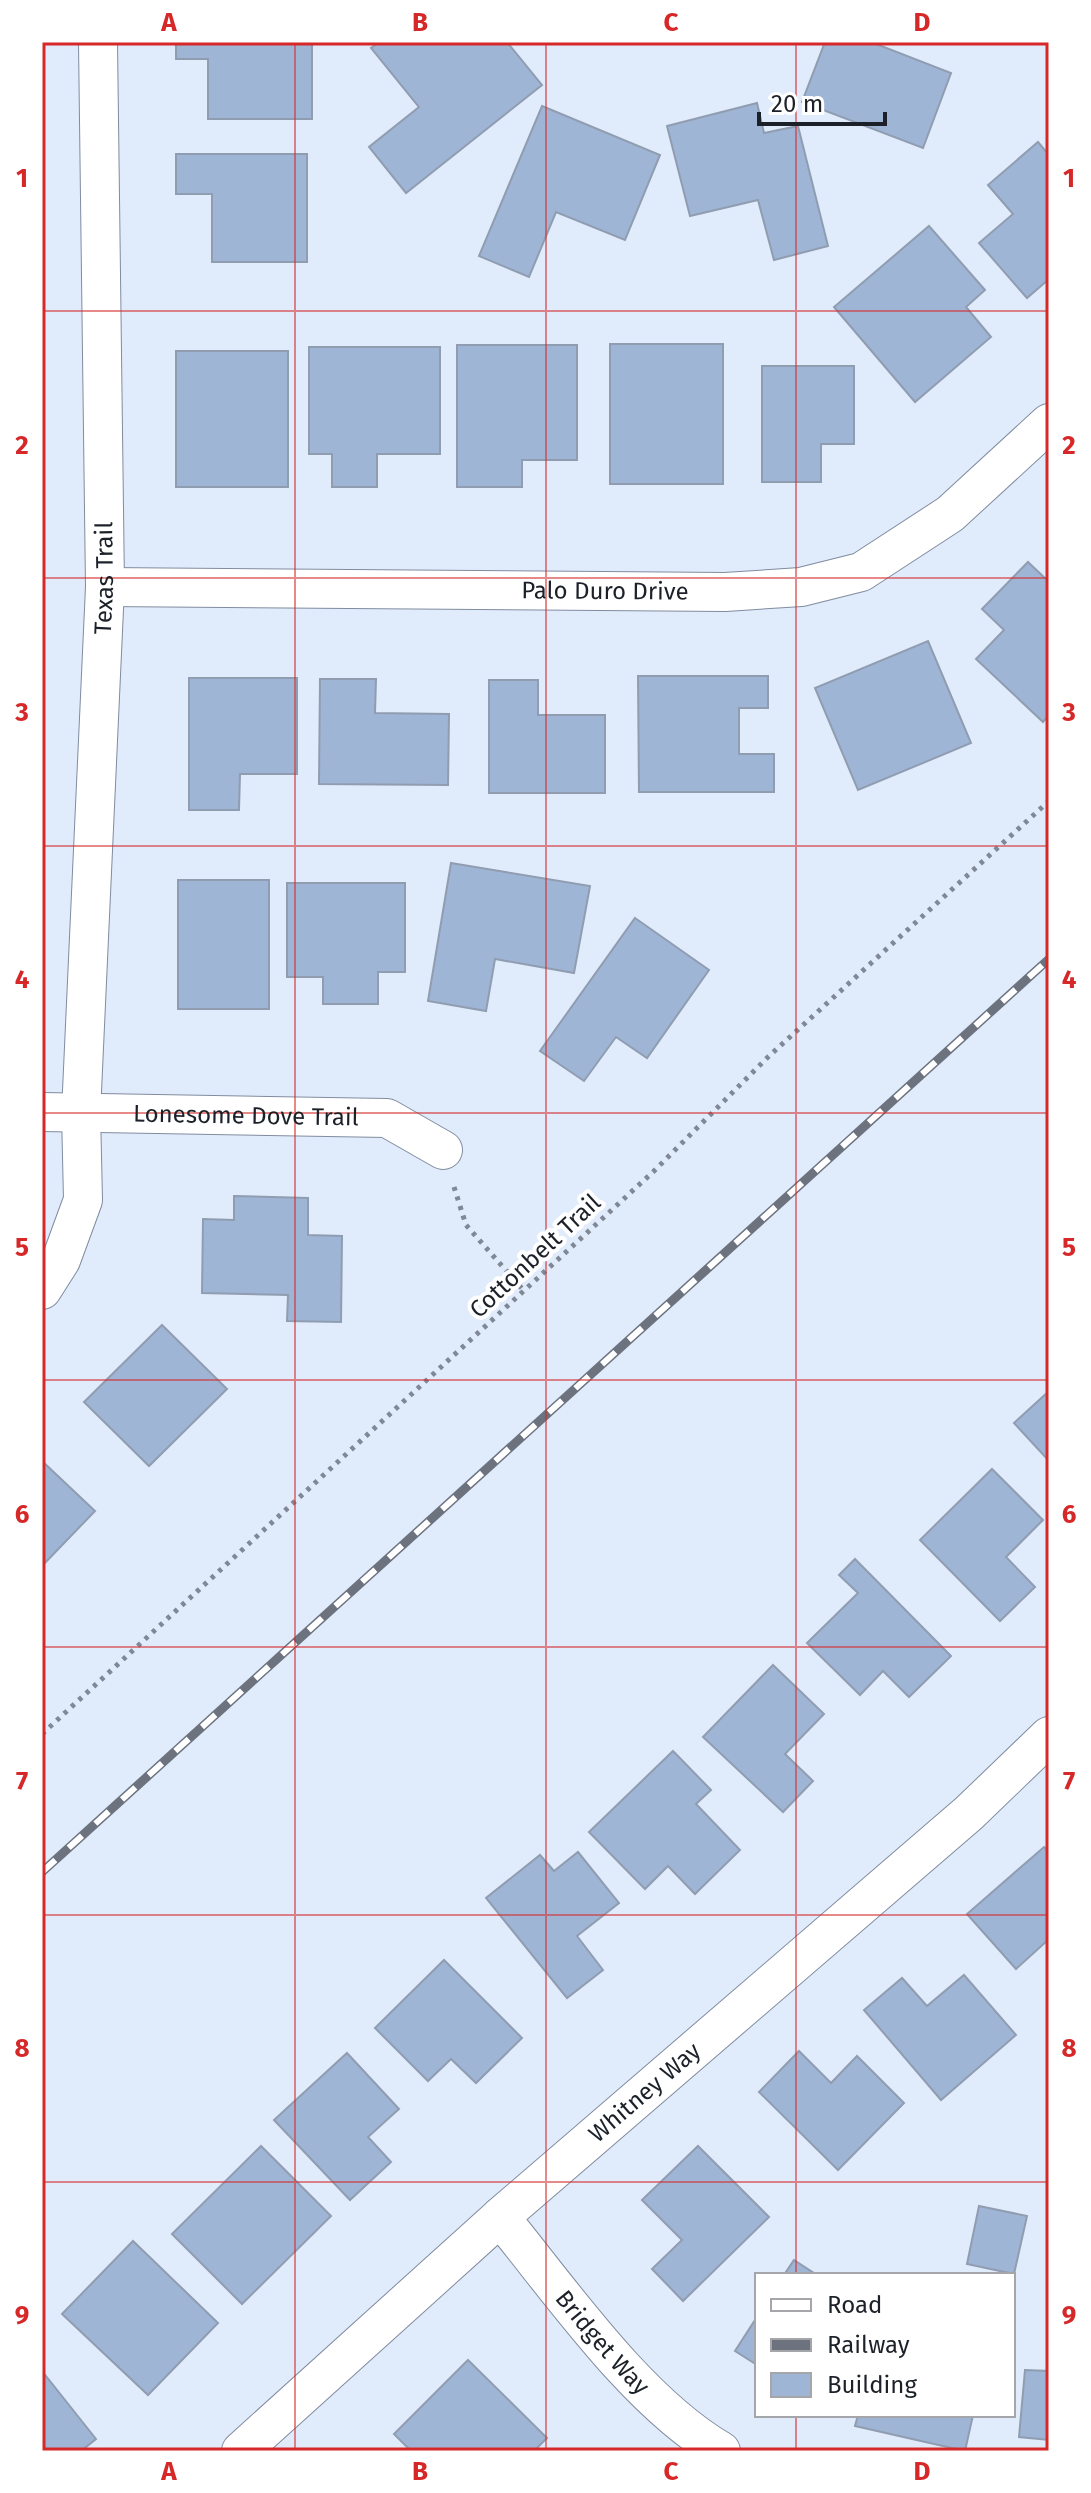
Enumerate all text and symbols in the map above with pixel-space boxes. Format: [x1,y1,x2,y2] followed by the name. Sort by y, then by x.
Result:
[160,7,177,38] text: A
[412,7,428,38] text: B
[664,7,679,38] text: C
[914,7,931,38] text: D
[759,76,885,126] scale bar
[771,90,823,118] text: 20 m
[16,163,28,194] text: 1
[1063,163,1075,194] text: 1
[15,430,29,461] text: 2
[1062,430,1076,461] text: 2
[89,521,119,635] street label: Texas Trail
[521,576,689,606] street label: Palo Duro Drive
[14,697,29,728] text: 3
[1061,697,1076,728] text: 3
[15,964,30,995] text: 4
[1062,964,1077,995] text: 4
[133,1100,359,1132] street label: Lonesome Dove Trail
[464,1188,606,1324] street label: Cottonbelt Trail
[15,1232,29,1263] text: 5
[1062,1232,1076,1263] text: 5
[15,1499,30,1530] text: 6
[1062,1499,1077,1530] text: 6
[16,1766,28,1797] text: 7
[1063,1766,1075,1797] text: 7
[14,2033,30,2064] text: 8
[1061,2033,1077,2064] text: 8
[583,2037,706,2148] street label: Whitney Way
[755,2273,1015,2417] legend
[550,2285,655,2401] street label: Bridget Way
[827,2291,882,2319] text: Road
[15,2300,29,2331] text: 9
[1062,2300,1076,2331] text: 9
[827,2331,910,2359] text: Railway
[827,2371,917,2399] text: Building
[160,2456,177,2487] text: A
[412,2456,428,2487] text: B
[664,2456,679,2487] text: C
[914,2456,931,2487] text: D

